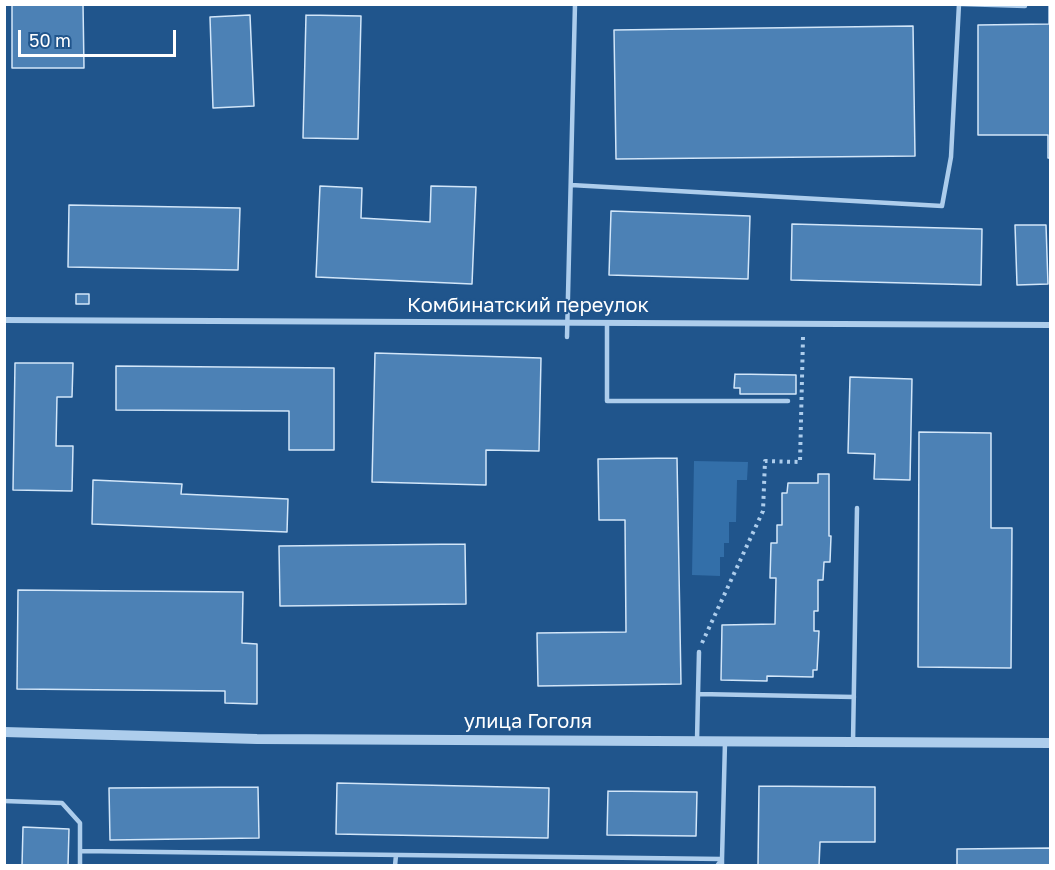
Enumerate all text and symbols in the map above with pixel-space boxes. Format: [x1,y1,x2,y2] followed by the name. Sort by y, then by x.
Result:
[21,18,178,56] scale bar
[29,29,71,51] text: 50 m
[407,294,649,318] street label: Комбинатский переулок
[464,710,592,734] street label: улица Гоголя

